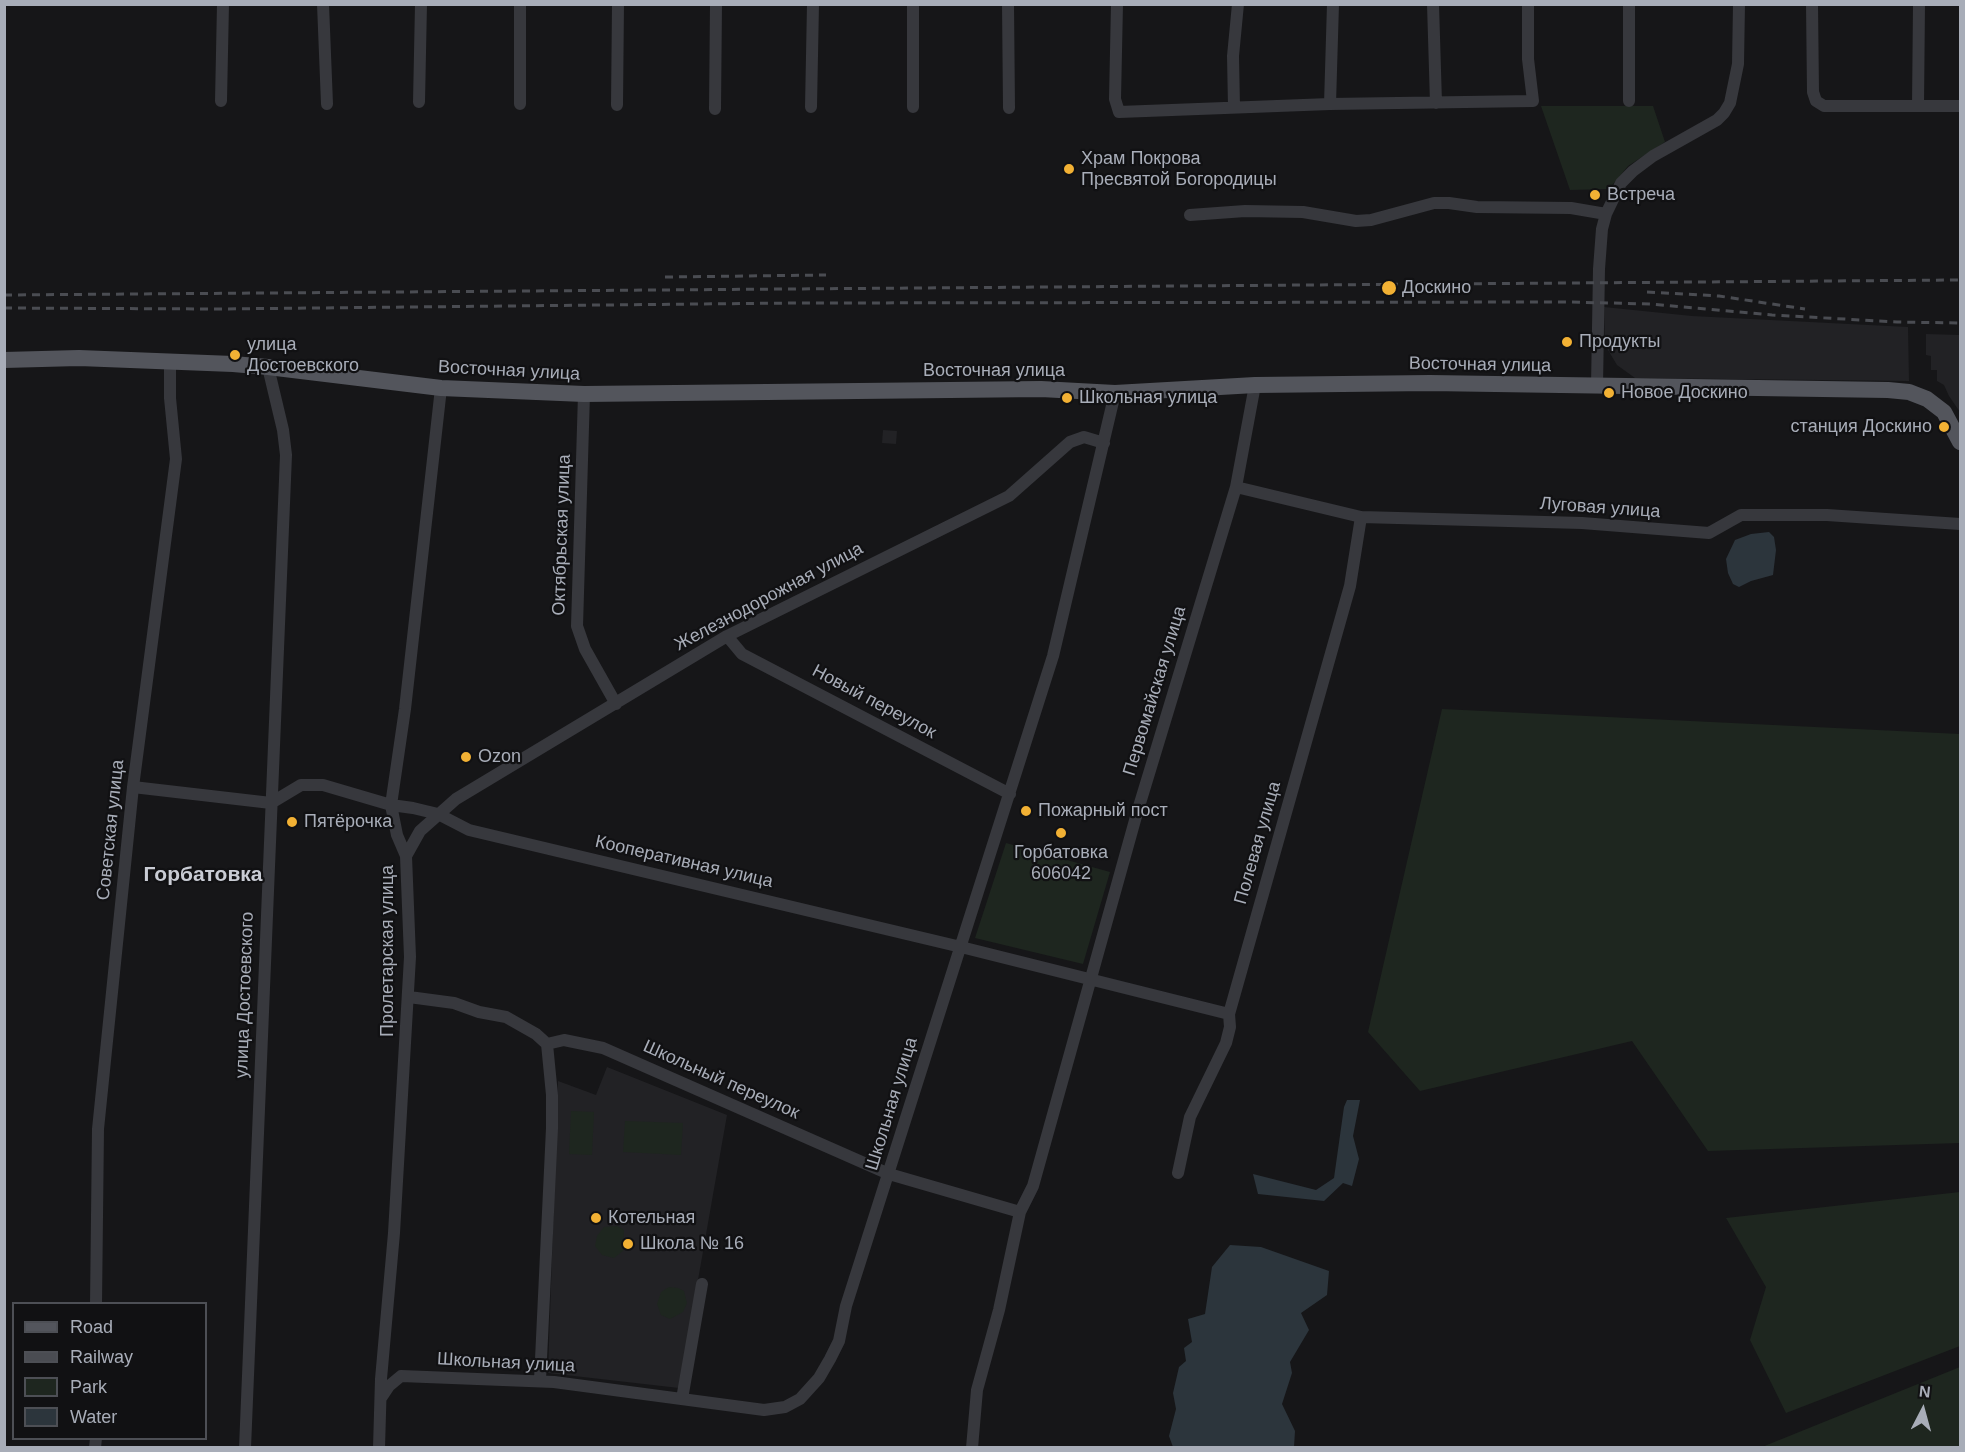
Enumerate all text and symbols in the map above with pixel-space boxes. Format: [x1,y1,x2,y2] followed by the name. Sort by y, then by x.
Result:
[1081,148,1277,190] place label: Храм Покрова Пресвятой Богородицы
[1062,162,1076,176] marker: Храм Покрова Пресвятой Богородицы
[1607,184,1675,206] place label: Встреча
[1588,188,1602,202] marker: Встреча
[1402,277,1471,299] place label: Доскино
[1380,279,1398,297] marker: Доскино
[1579,331,1660,353] place label: Продукты
[247,334,359,376] place label: улица Достоевского
[1560,335,1574,349] marker: Продукты
[228,348,242,362] marker: улица Достоевского
[1409,353,1551,377] street label: Восточная улица
[437,356,581,386] street label: Восточная улица
[923,360,1065,382] street label: Восточная улица
[1621,382,1748,404] place label: Новое Доскино
[1602,386,1616,400] marker: Новое Доскино
[1079,387,1217,409] place label: Школьная улица
[1060,391,1074,405] marker: Школьная улица
[1791,416,1932,438] place label: станция Доскино
[1937,420,1951,434] marker: станция Доскино
[548,454,576,616] street label: Октябрьская улица
[1539,493,1661,523] street label: Луговая улица
[671,538,867,656] street label: Железнодорожная улица
[1119,604,1191,778] street label: Первомайская улица
[808,660,940,744] street label: Новый переулок
[478,746,521,768] place label: Ozon
[459,750,473,764] marker: Ozon
[93,759,129,901] street label: Советская улица
[1230,779,1286,907] street label: Полевая улица
[1038,800,1168,822] place label: Пожарный пост
[1019,804,1033,818] marker: Пожарный пост
[304,811,392,833] place label: Пятёрочка
[285,815,299,829] marker: Пятёрочка
[1054,826,1068,840] marker: Горбатовка 606042
[593,831,775,893] street label: Кооперативная улица
[1014,842,1108,884] place label: Горбатовка 606042
[143,862,263,888] district label: Горбатовка
[377,865,399,1037] street label: Пролетарская улица
[231,911,259,1079] street label: улица Достоевского
[861,1035,923,1173] street label: Школьная улица
[640,1036,802,1124] street label: Школьный переулок
[608,1207,695,1229] place label: Котельная
[589,1211,603,1225] marker: Котельная
[640,1233,744,1255] place label: Школа № 16
[621,1237,635,1251] marker: Школа № 16
[12,1302,207,1440] legend
[70,1317,113,1337] text: Road
[70,1347,133,1367] text: Railway
[436,1349,576,1377] street label: Школьная улица
[70,1377,107,1397] text: Park
[1893,1380,1953,1440] north arrow
[1918,1383,1932,1401] text: N
[70,1407,117,1427] text: Water

